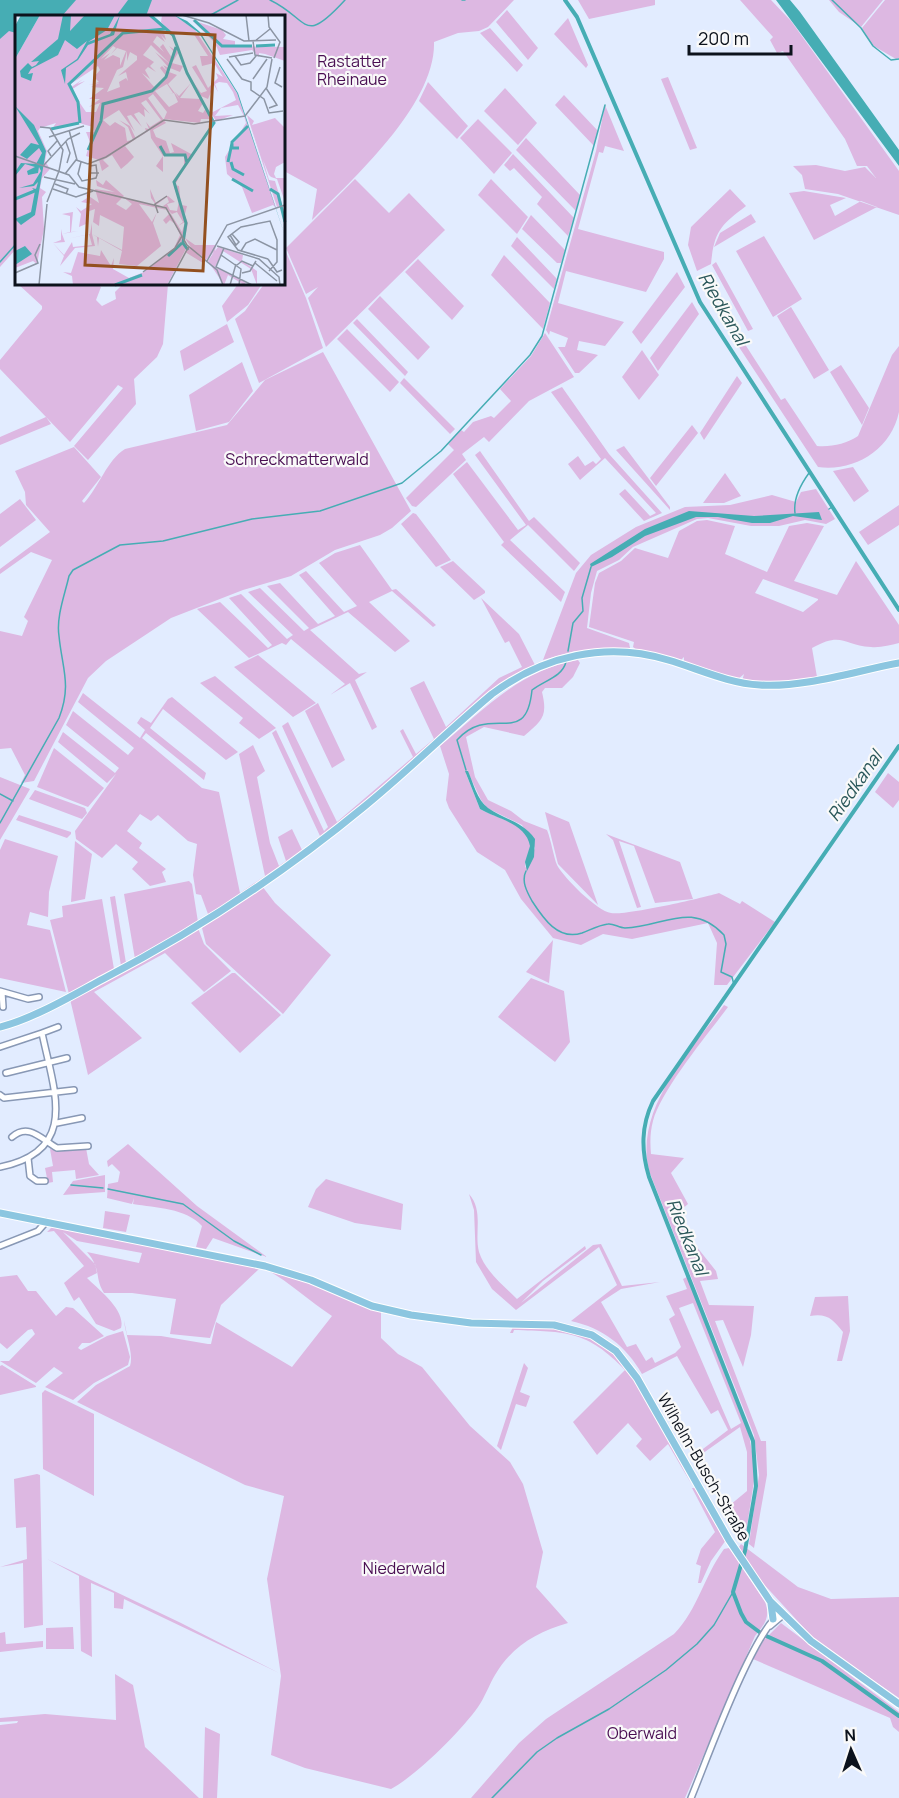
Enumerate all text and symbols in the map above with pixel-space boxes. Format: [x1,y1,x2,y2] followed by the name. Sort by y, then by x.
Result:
[15,15,285,285] inset map
[689,18,791,56] scale bar
[698,26,749,50] text: 200 m
[317,50,387,90] park label: Rastatter Rheinaue
[693,268,756,352] water label: Riedkanal
[225,448,369,470] park label: Schreckmatterwald
[821,743,889,825] water label: Riedkanal
[662,1195,715,1281] water label: Riedkanal
[653,1389,755,1545] street label: Wilhelm-Busch-Straße
[363,1557,445,1579] park label: Niederwald
[821,1720,881,1780] north arrow
[607,1722,677,1744] park label: Oberwald
[844,1724,857,1746] text: N

